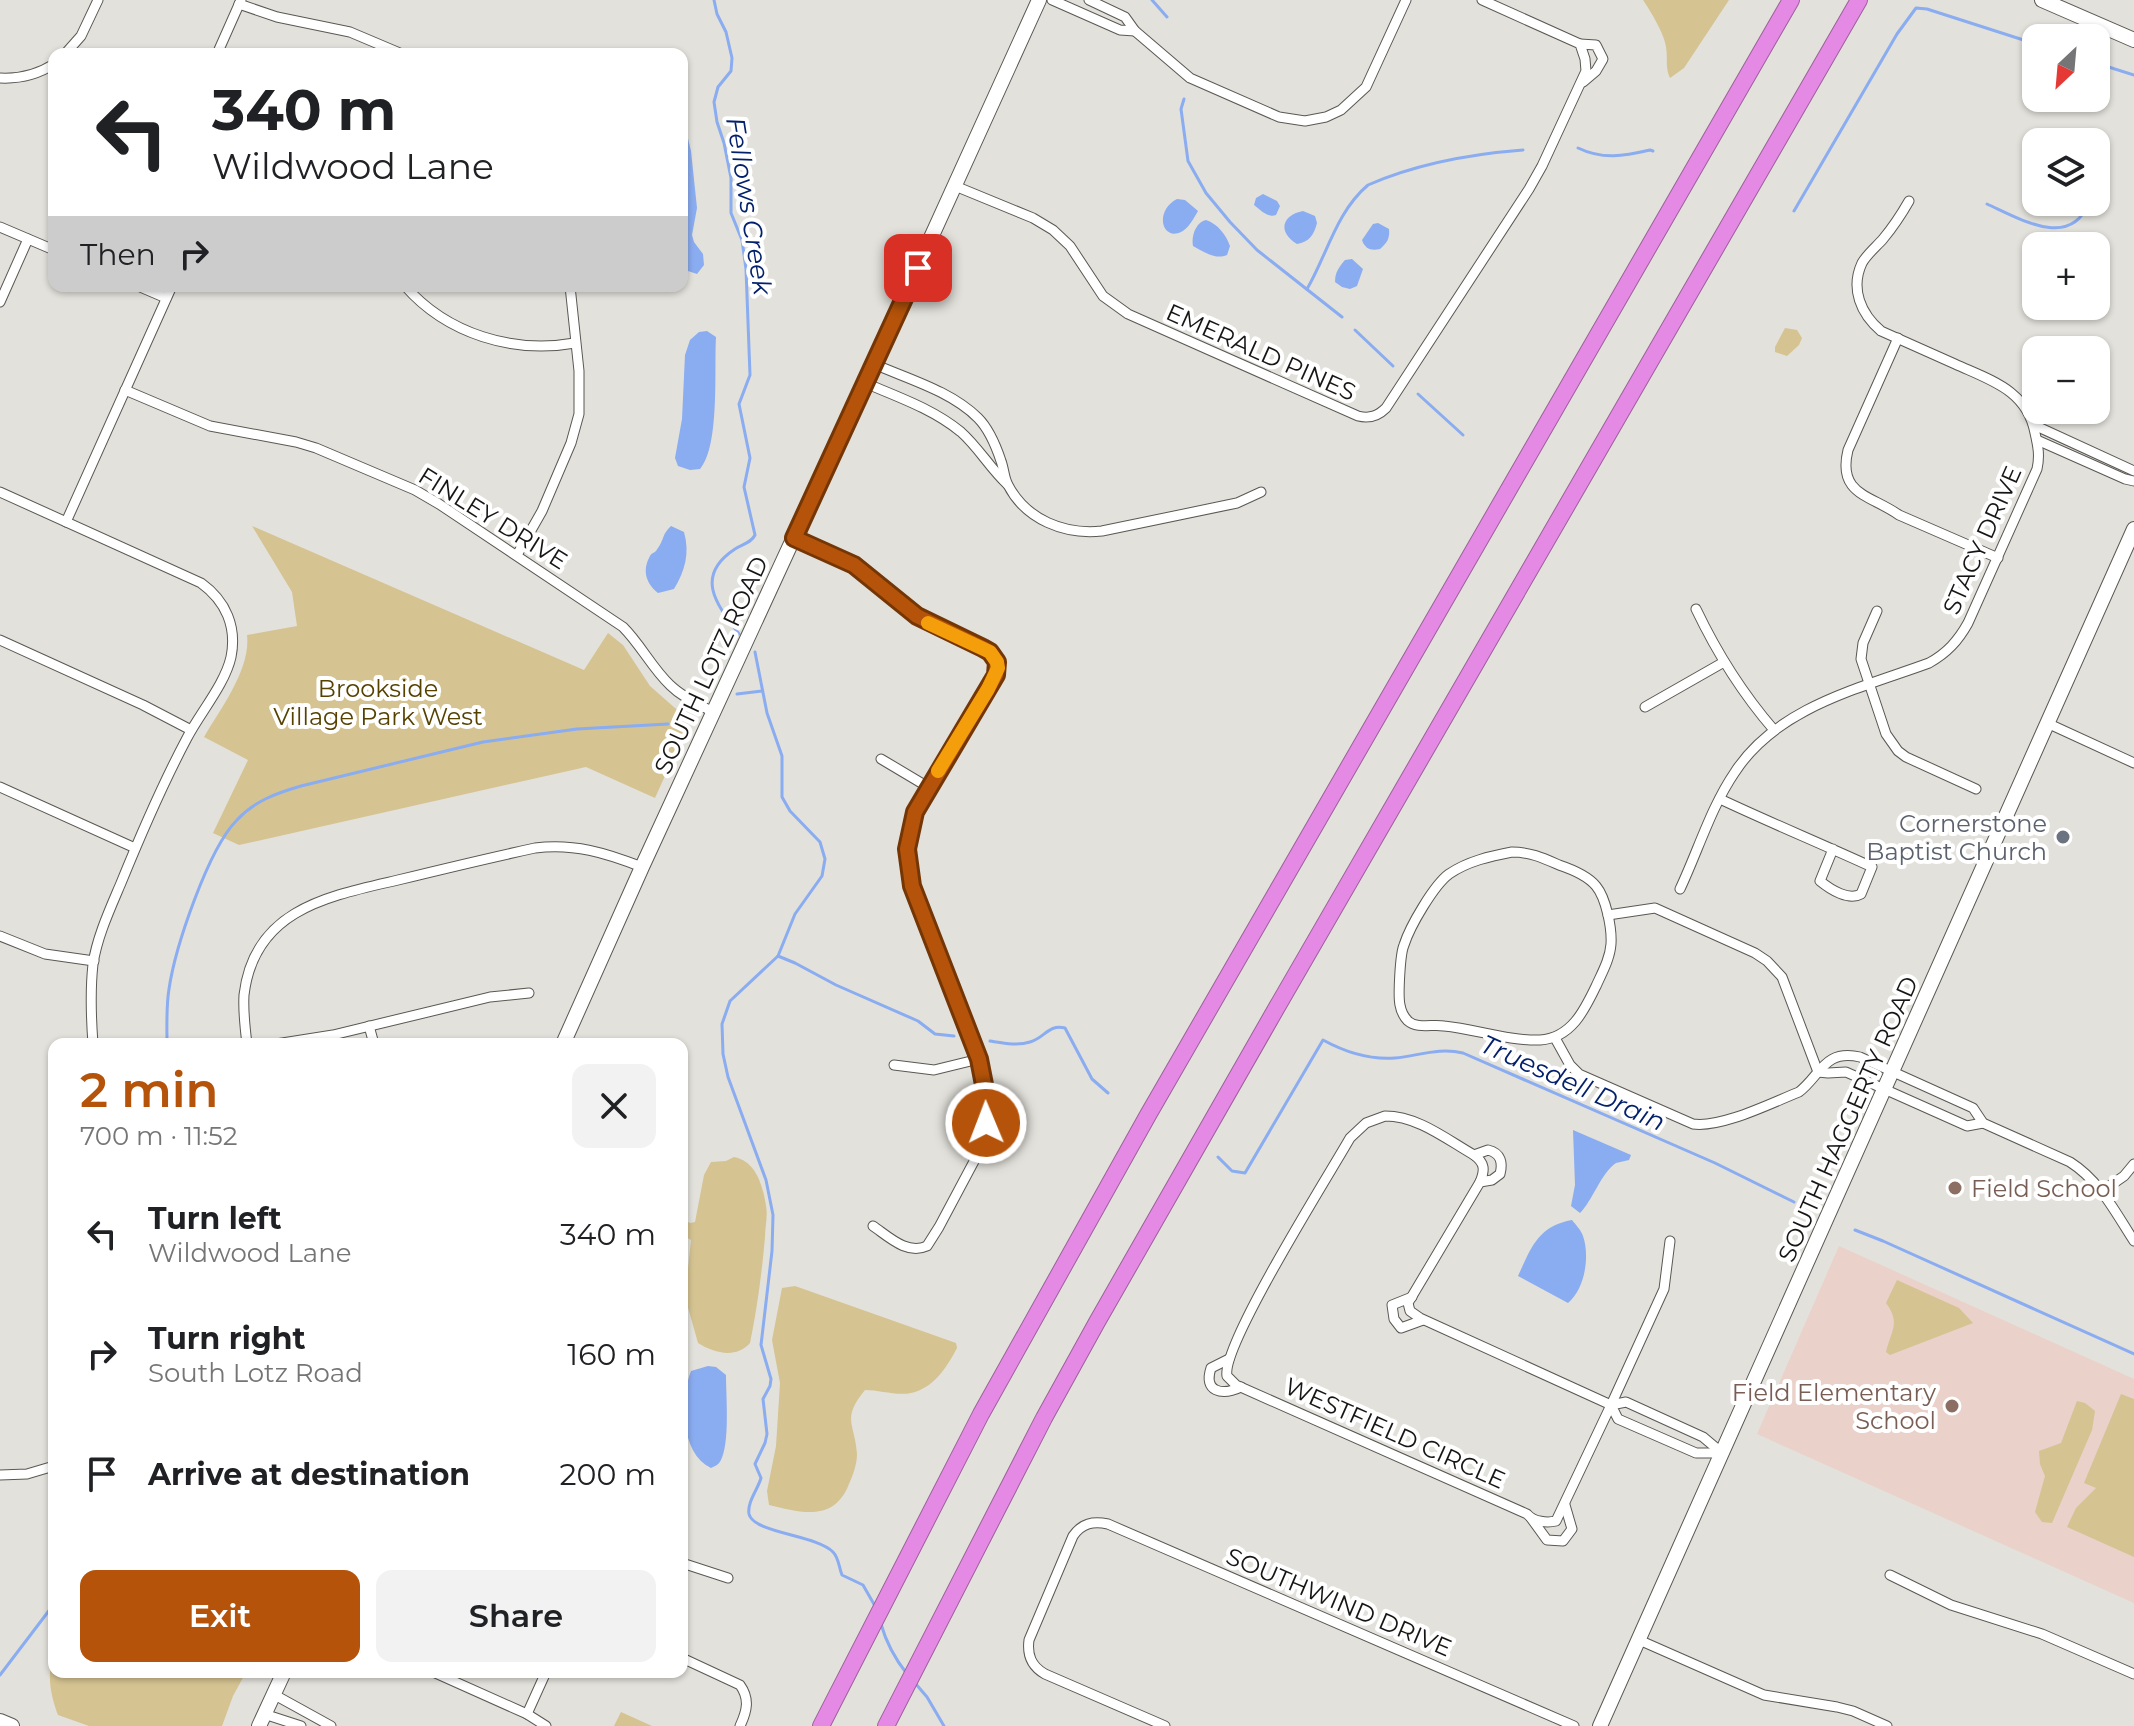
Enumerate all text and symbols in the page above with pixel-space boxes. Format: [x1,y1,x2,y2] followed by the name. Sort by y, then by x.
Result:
[2022,24,2110,112] north arrow
[2022,24,2110,424] map controls
[212,76,396,144] text: 340 m
[80,80,184,184] icon: left
[719,115,779,299] water label: Fellows Creek
[2022,128,2110,216] button: layers
[212,144,494,188] text: Wildwood Lane
[172,232,216,276] icon: right
[2022,232,2110,320] button: +
[884,234,952,302] pin
[80,236,156,273] text: Then
[896,246,940,290] icon: arrive
[1162,297,1360,407] street label: EMERALD PINES
[2022,336,2110,424] button: −
[413,461,573,575] street label: FINLEY DRIVE
[1936,461,2028,619] street label: STACY DRIVE
[648,552,774,778] street label: SOUTH LOTZ ROAD
[273,674,483,731] park label: Brookside Village Park West
[1866,809,2047,866] place label: Cornerstone Baptist Church
[2054,828,2072,846] marker: Cornerstone Baptist Church
[1772,972,1924,1266] street label: SOUTH HAGGERTY ROAD
[1476,1028,1670,1138] water label: Truesdell Drain
[80,1061,218,1119] text: 2 min
[572,1064,656,1148] button: close
[944,1081,1028,1165] position arrow
[80,1120,237,1152] text: 700 m · 11:52
[1971,1174,2117,1203] place label: Field School
[1946,1179,1964,1197] marker: Field School
[148,1200,281,1237] text: Turn left
[80,1212,124,1256] icon: left
[560,1216,656,1253] text: 340 m
[148,1237,352,1269] text: Wildwood Lane
[148,1320,305,1357] text: Turn right
[80,1332,124,1376] icon: right
[567,1336,656,1373] text: 160 m
[148,1357,363,1389] text: South Lotz Road
[1280,1371,1510,1495] street label: WESTFIELD CIRCLE
[1732,1378,1936,1435] place label: Field Elementary School
[1943,1397,1961,1415] marker: Field Elementary School
[80,1452,124,1496] icon: arrive
[148,1456,470,1493] text: Arrive at destination
[560,1456,656,1493] text: 200 m
[1222,1541,1456,1663] street label: SOUTHWIND DRIVE
[80,1570,360,1662] button: Exit
[376,1570,656,1662] button: Share

